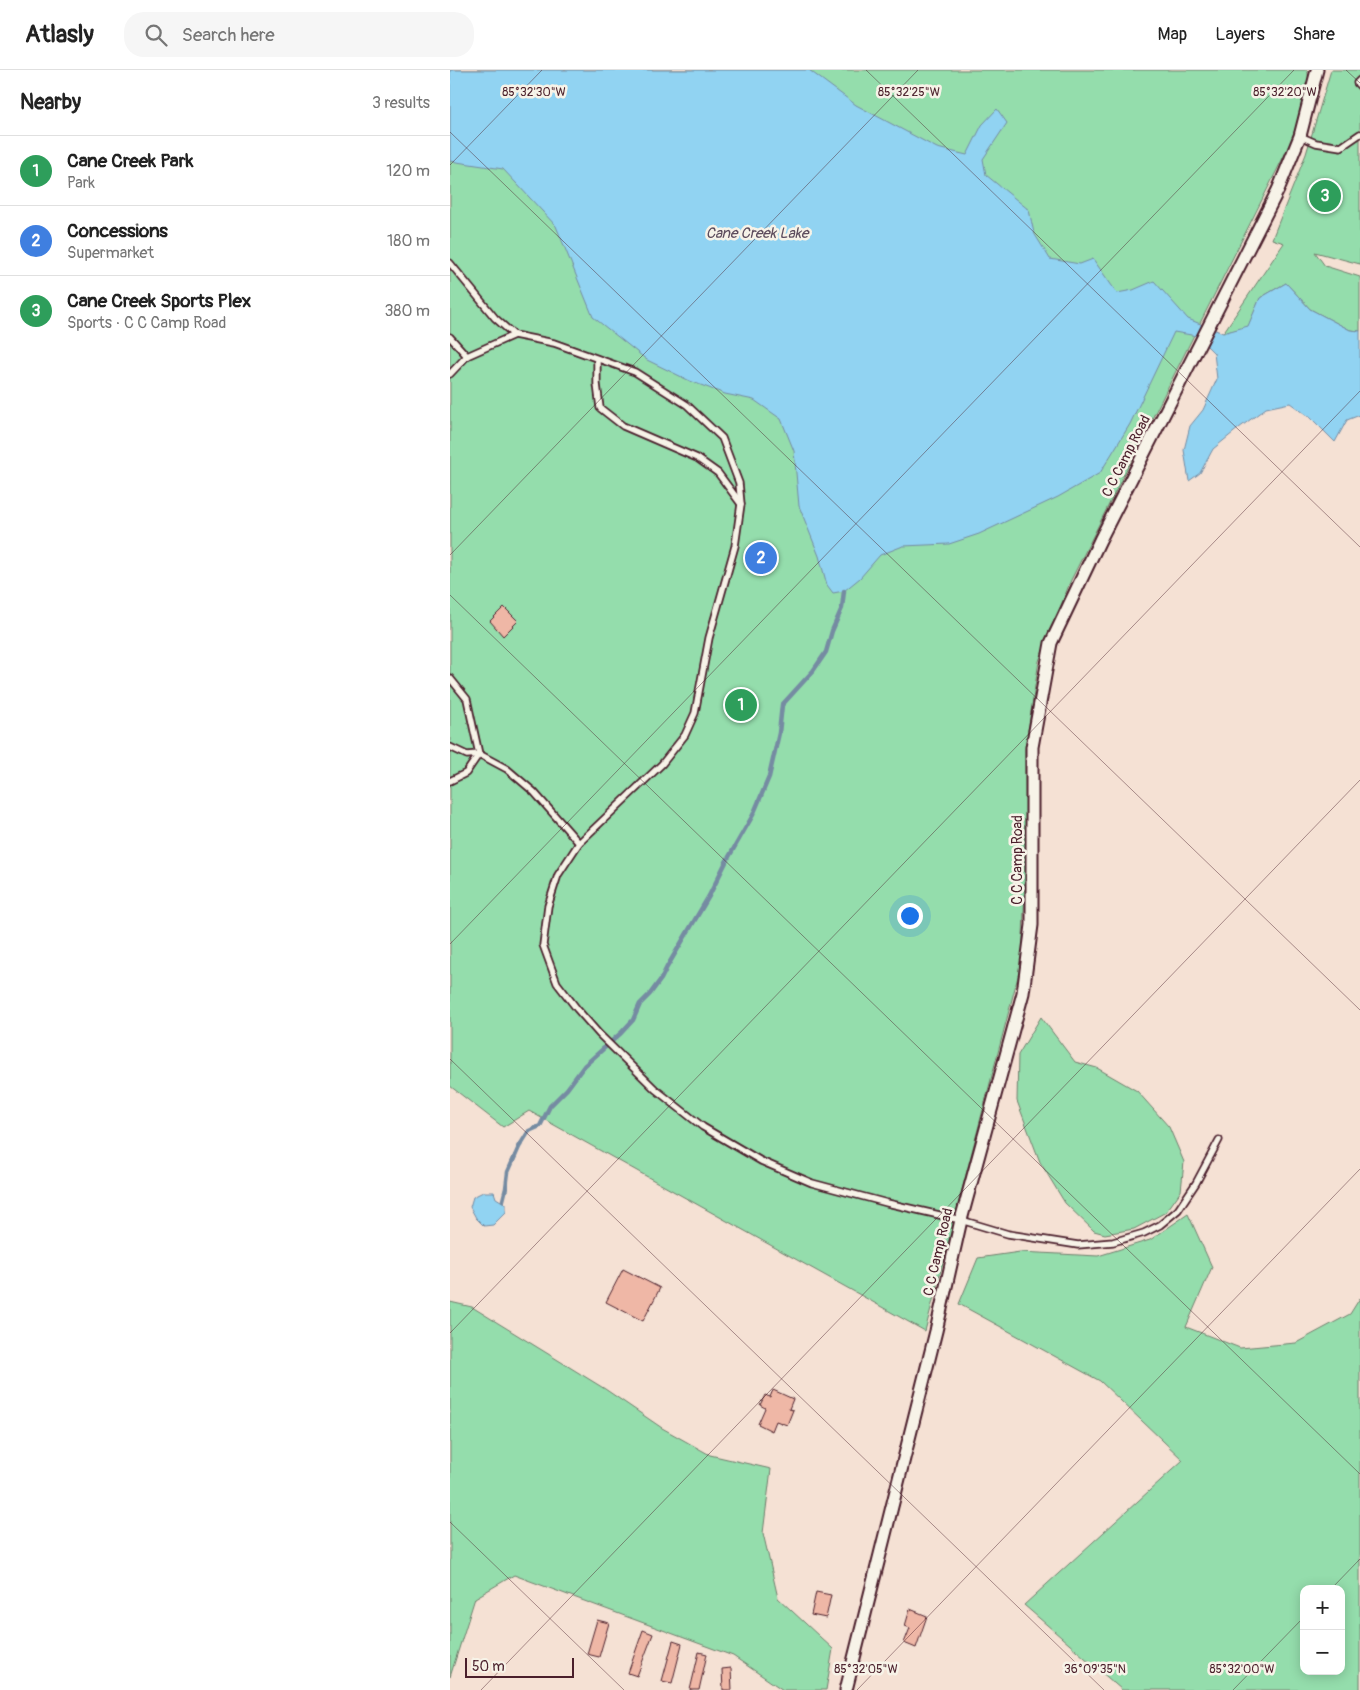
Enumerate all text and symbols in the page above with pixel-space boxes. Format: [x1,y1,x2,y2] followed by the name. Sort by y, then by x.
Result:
[124,12,474,57] search box
[25,20,94,49] text: Atlasly
[142,21,170,49] icon: search
[182,23,275,47] text: Search here
[1158,23,1187,46] text: Map
[1215,23,1265,46] text: Layers
[1293,23,1335,46] text: Share
[502,85,566,100] text: 85°32'30"W
[878,85,940,100] text: 85°32'25"W
[1253,85,1317,100] text: 85°32'20"W
[20,89,81,116] text: Nearby
[372,93,430,113] text: 3 results
[67,149,193,173] text: Cane Creek Park
[33,161,39,181] text: 1
[386,161,430,181] text: 120 m
[67,173,95,193] text: Park
[1309,177,1341,215] pin: 3
[67,219,168,243] text: Concessions
[706,224,810,243] water label: Cane Creek Lake
[32,231,40,251] text: 2
[387,231,430,251] text: 180 m
[67,243,154,263] text: Supermarket
[67,289,251,313] text: Cane Creek Sports Plex
[32,301,40,321] text: 3
[384,301,430,321] text: 380 m
[67,313,226,333] text: Sports · C C Camp Road
[1098,412,1154,500] street label: C C Camp Road
[745,539,777,577] pin: 2
[725,686,757,724] pin: 1
[1009,815,1026,905] street label: C C Camp Road
[897,903,923,929] your location
[920,1206,956,1298] street label: C C Camp Road
[1300,1585,1345,1675] map controls
[1300,1585,1345,1630] button: +
[1300,1630,1345,1675] button: −
[465,1655,574,1678] scale bar
[472,1658,505,1675] text: 50 m
[834,1662,898,1677] text: 85°32'05"W
[1064,1662,1126,1677] text: 36°09'35"N
[1209,1662,1275,1677] text: 85°32'00"W

